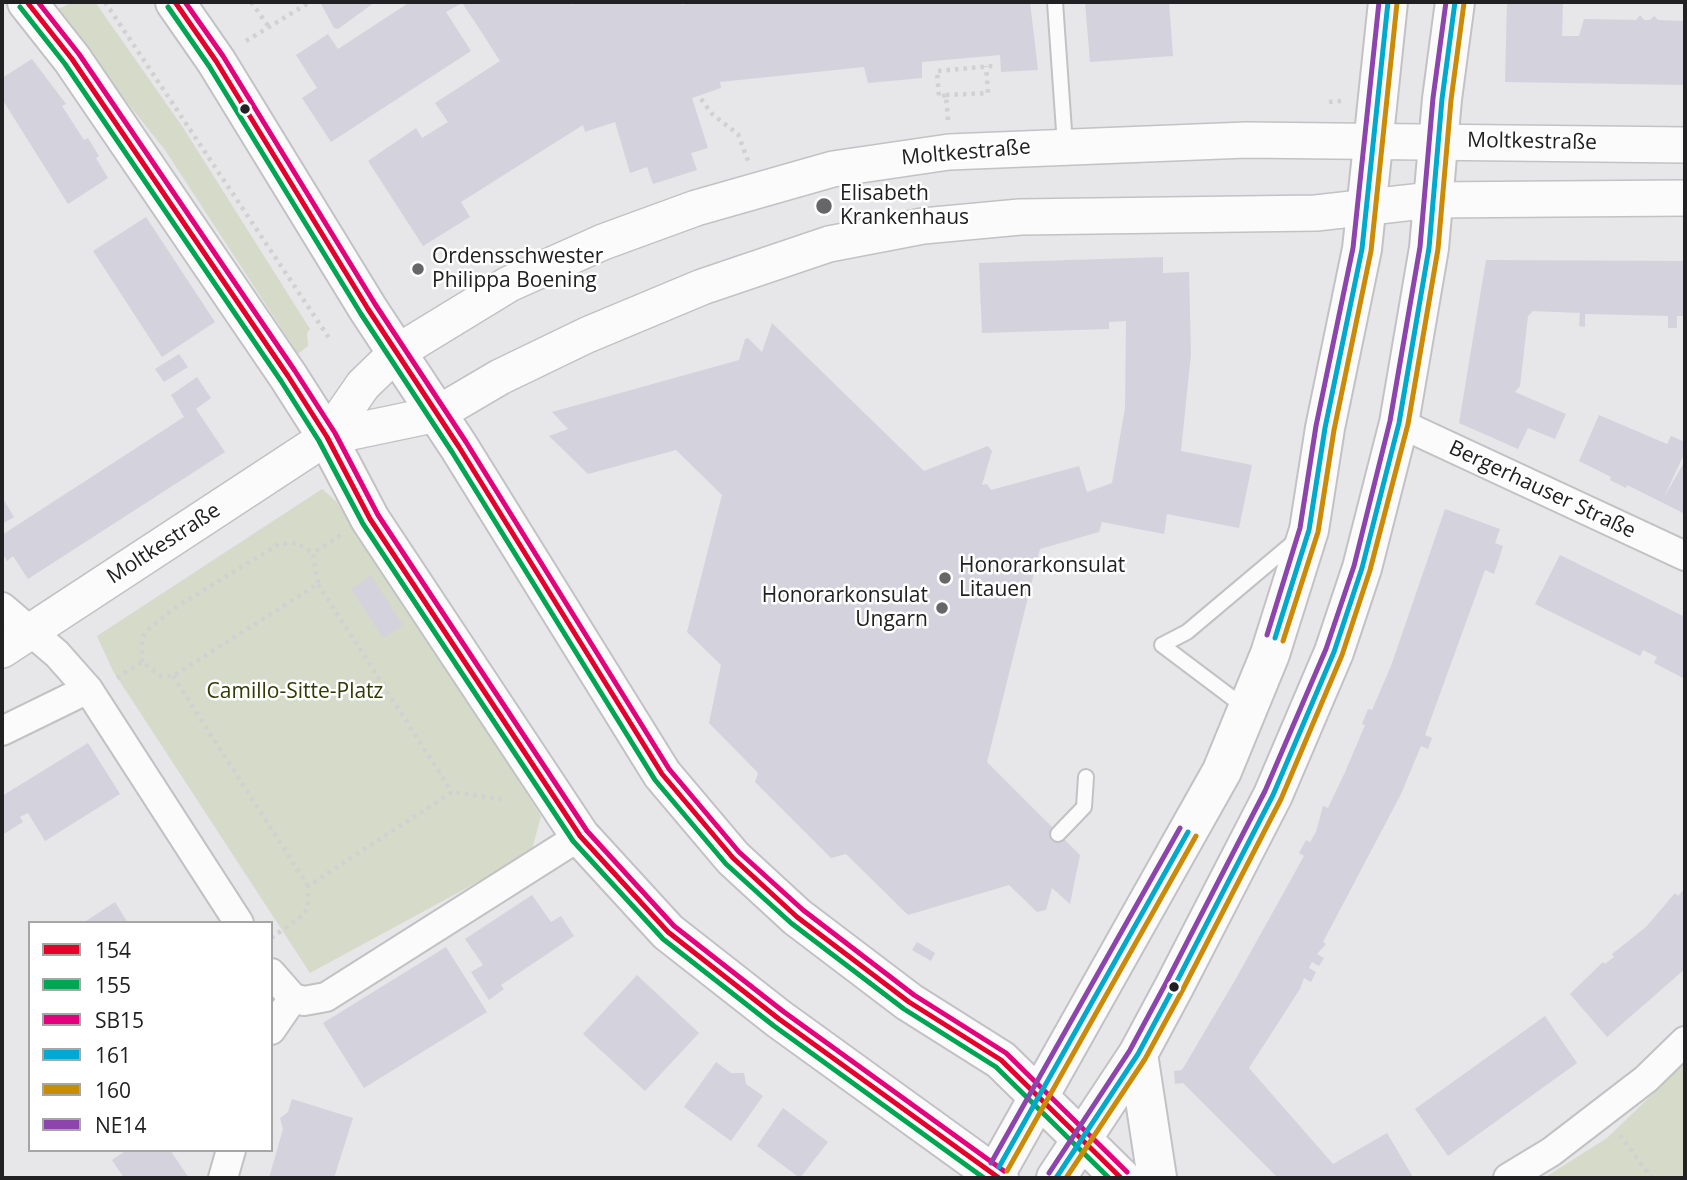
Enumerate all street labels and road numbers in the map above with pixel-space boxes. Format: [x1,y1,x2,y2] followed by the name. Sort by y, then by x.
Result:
[1467,128,1597,156] street label: Moltkestraße
[900,135,1032,171] street label: Moltkestraße
[1445,436,1639,544] street label: Bergerhauser Straße
[103,498,225,590] street label: Moltkestraße

